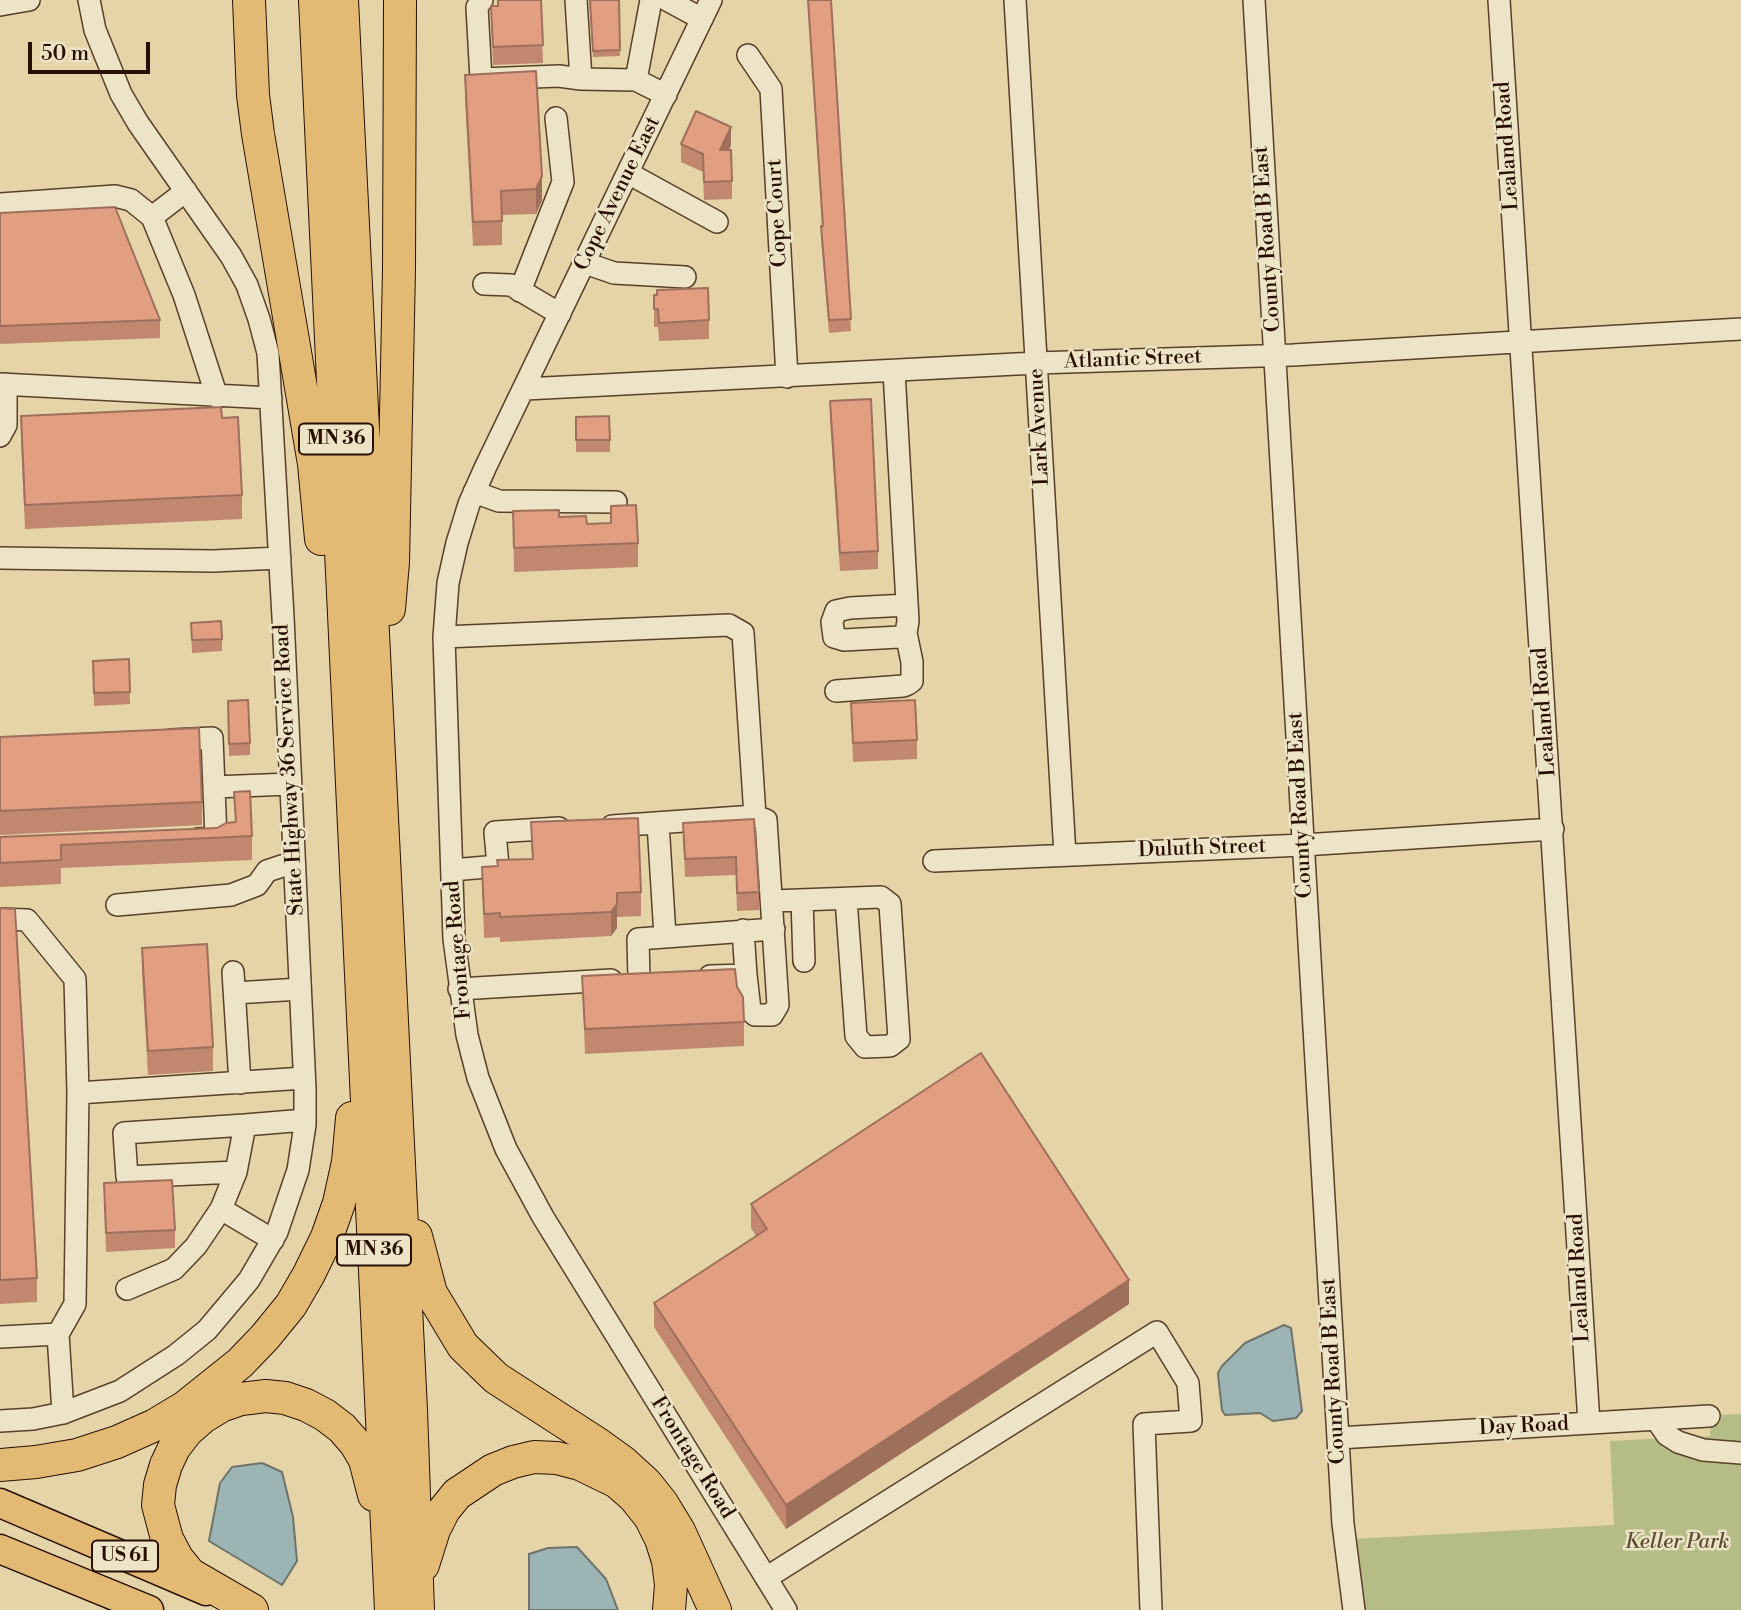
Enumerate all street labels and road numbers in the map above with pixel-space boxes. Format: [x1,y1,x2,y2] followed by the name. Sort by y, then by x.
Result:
[1491,81,1525,211] street label: Lealand Road
[570,113,666,275] street label: Cope Avenue East
[1249,145,1287,333] street label: County Road B East
[763,158,793,268] street label: Cope Court
[1064,345,1202,375] street label: Atlantic Street
[1024,367,1056,487] street label: Lark Avenue
[299,424,373,454] road number: MN 36
[270,623,310,917] street label: State Highway 36 Service Road
[1528,647,1562,777] street label: Lealand Road
[1284,711,1318,899] street label: County Road B East
[1138,834,1266,864] street label: Duluth Street
[440,879,478,1021] street label: Frontage Road
[1564,1213,1596,1343] street label: Lealand Road
[337,1234,411,1266] road number: MN 36
[1317,1277,1351,1465] street label: County Road B East
[644,1392,740,1524] street label: Frontage Road
[1478,1412,1570,1442] street label: Day Road
[92,1540,158,1572] road number: US 61

